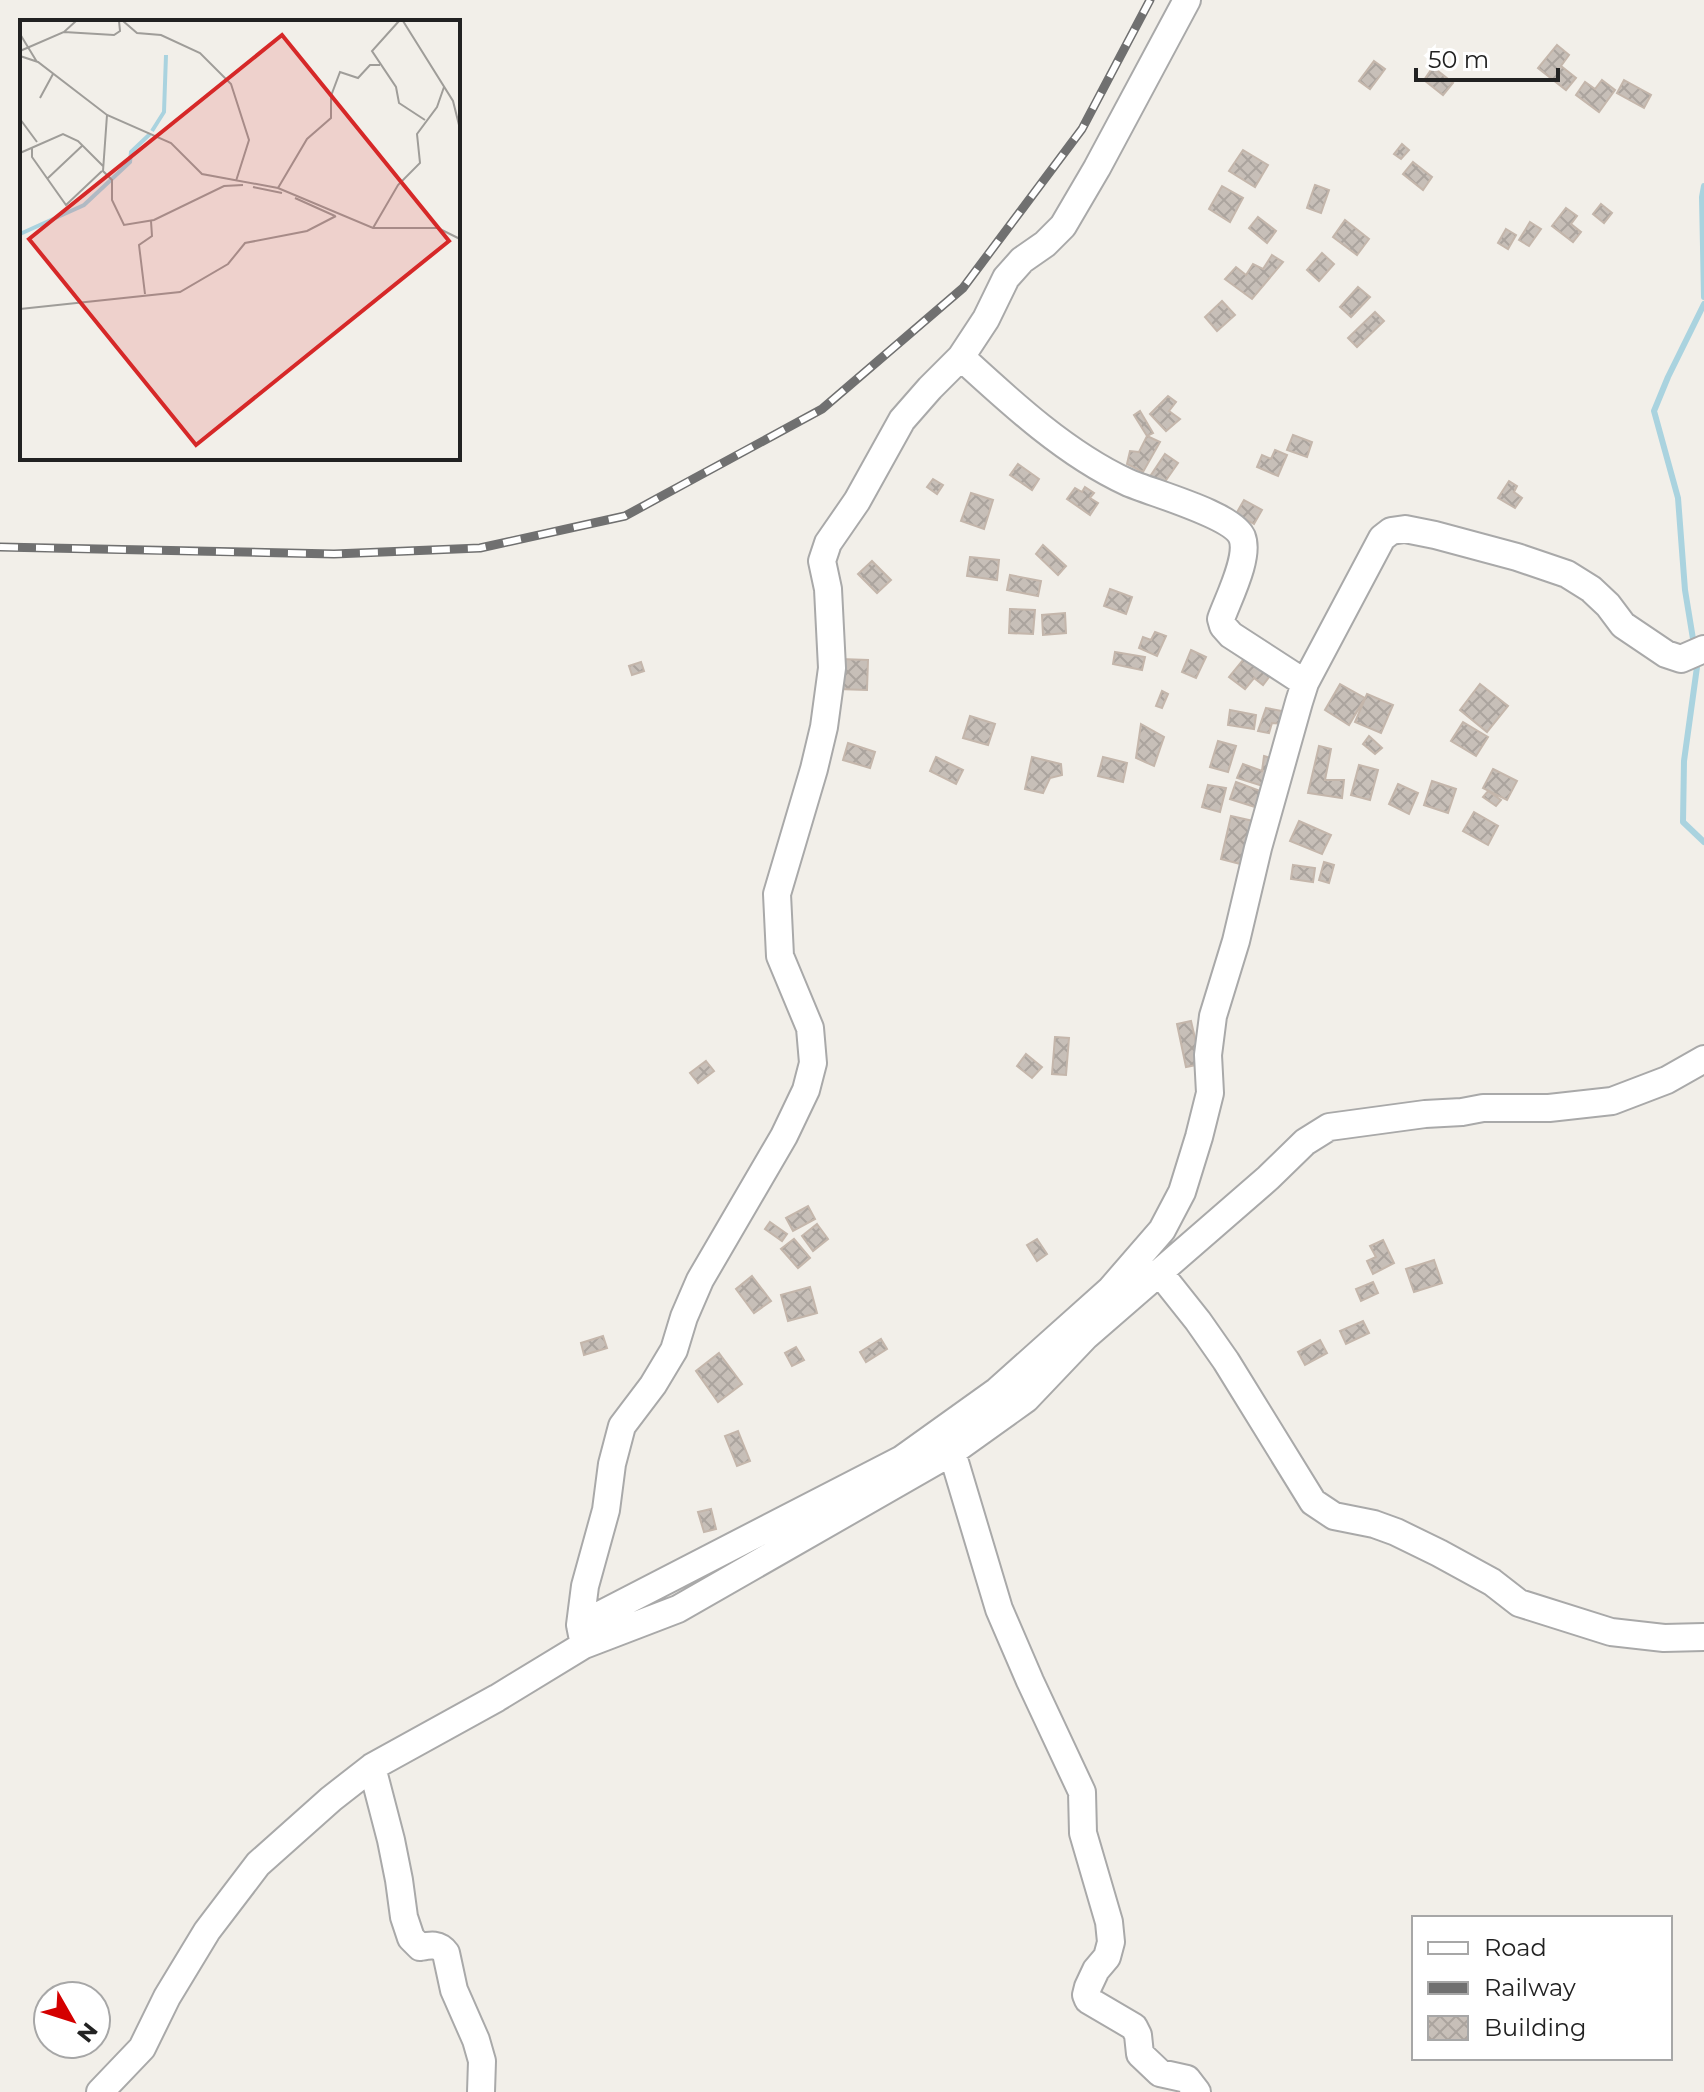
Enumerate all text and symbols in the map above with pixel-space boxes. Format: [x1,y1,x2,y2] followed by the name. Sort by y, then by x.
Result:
[20,20,460,460] inset map
[1416,32,1558,82] scale bar
[1428,45,1489,74] text: 50 m
[1412,1916,1672,2060] legend
[1484,1933,1547,1962] text: Road
[1484,1973,1576,2002] text: Railway
[32,1980,112,2060] north arrow
[1484,2013,1587,2042] text: Building
[71,2017,103,2048] text: N

